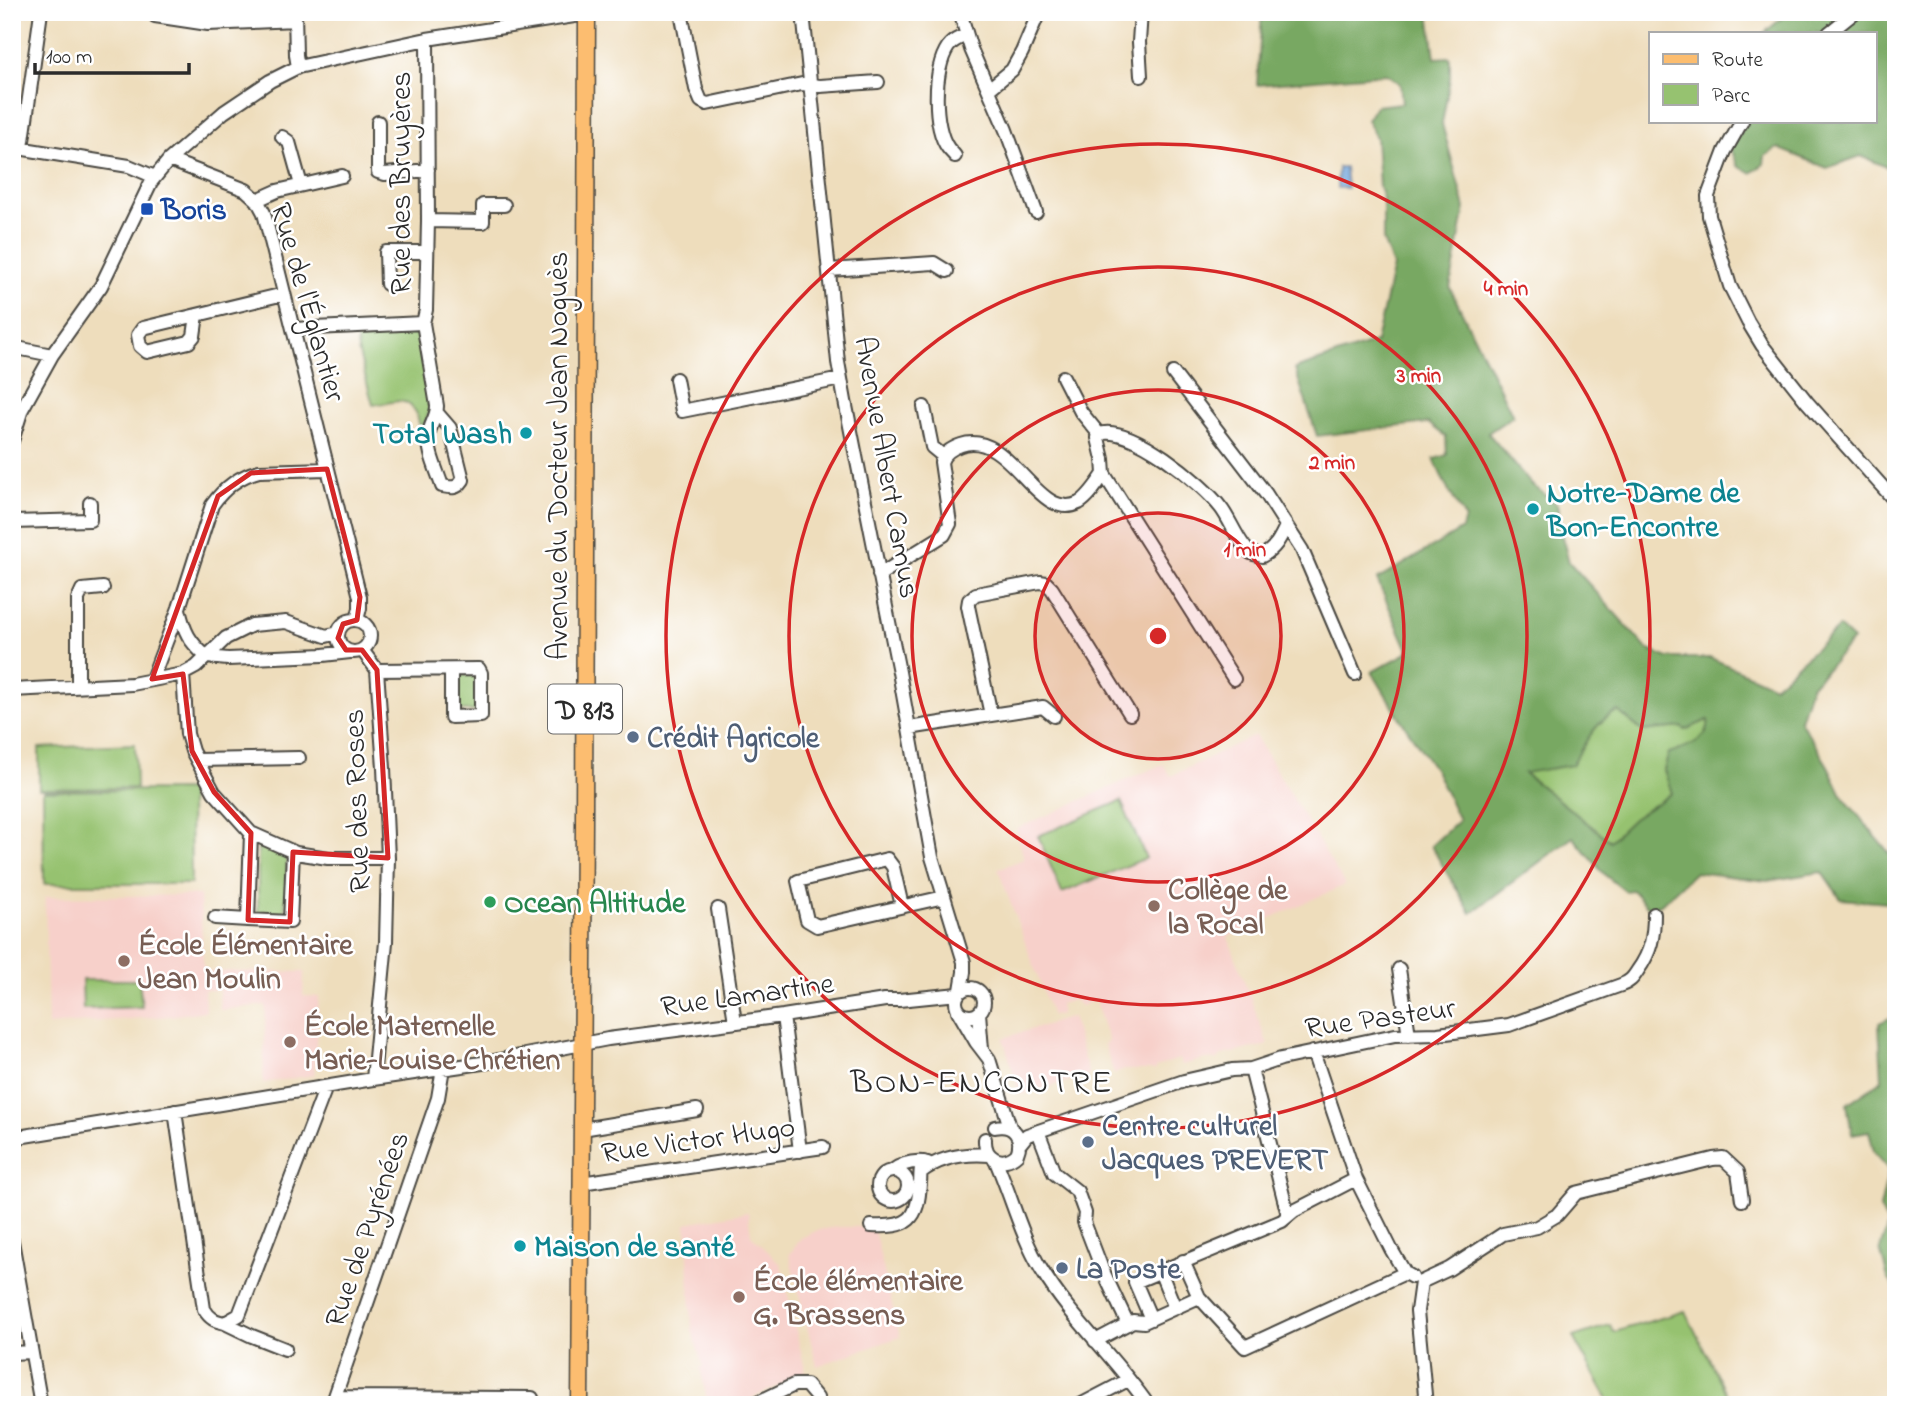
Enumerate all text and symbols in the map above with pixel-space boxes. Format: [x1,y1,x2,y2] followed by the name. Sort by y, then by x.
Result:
[35,32,189,76] scale bar
[1649,32,1876,122] legend
[46,43,92,73] text: 100 m
[1712,46,1764,76] text: Route
[381,71,425,295] street label: Rue des Bruyères
[1712,82,1751,112] text: Parc
[159,190,227,234] place label: Boris
[257,198,356,408] street label: Rue de l'Églantier
[139,201,155,217] marker: Boris
[538,252,582,660] street label: Avenue du Docteur Jean Noguès
[1484,275,1528,305] text: 4 min
[840,333,930,602] street label: Avenue Albert Camus
[1396,362,1441,392] text: 3 min
[373,414,512,458] place label: Total Wash
[518,425,534,441] marker: Total Wash
[1308,449,1355,479] text: 2 min
[1545,473,1741,551] place label: Notre-Dame de Bon-Encontre
[1525,501,1541,517] marker: Notre-Dame de Bon-Encontre
[1224,536,1266,566] text: 1 min
[1146,624,1170,648] centre of rings
[548,684,622,734] road number: D 813
[334,708,384,894] street label: Rue des Roses
[647,718,821,763] place label: Crédit Agricole
[625,729,641,745] marker: Crédit Agricole
[1168,870,1289,948] place label: Collège de la Rocal
[504,883,687,927] place label: Ocean Altitude
[482,894,498,910] marker: Ocean Altitude
[1146,898,1162,914] marker: Collège de la Rocal
[138,925,354,1003] place label: École Élémentaire Jean Moulin
[116,953,132,969] marker: École Élémentaire Jean Moulin
[658,963,837,1031] street label: Rue Lamartine
[1302,988,1459,1052] street label: Rue Pasteur
[304,1006,561,1084] place label: École Maternelle Marie-Louise Chrétien
[282,1034,298,1050] marker: École Maternelle Marie-Louise Chrétien
[849,1060,1114,1108] district label: BON-ENCONTRE
[1102,1106,1328,1184] place label: Centre culturel Jacques PREVERT
[599,1107,798,1177] street label: Rue Victor Hugo
[315,1126,423,1334] street label: Rue de Pyrénées
[1080,1134,1096,1150] marker: Centre culturel Jacques PREVERT
[534,1227,736,1271] place label: Maison de santé
[512,1238,528,1254] marker: Maison de santé
[1076,1249,1182,1293] place label: La Poste
[1054,1260,1070,1276] marker: La Poste
[753,1261,965,1339] place label: École élémentaire G. Brassens
[731,1289,747,1305] marker: École élémentaire G. Brassens

